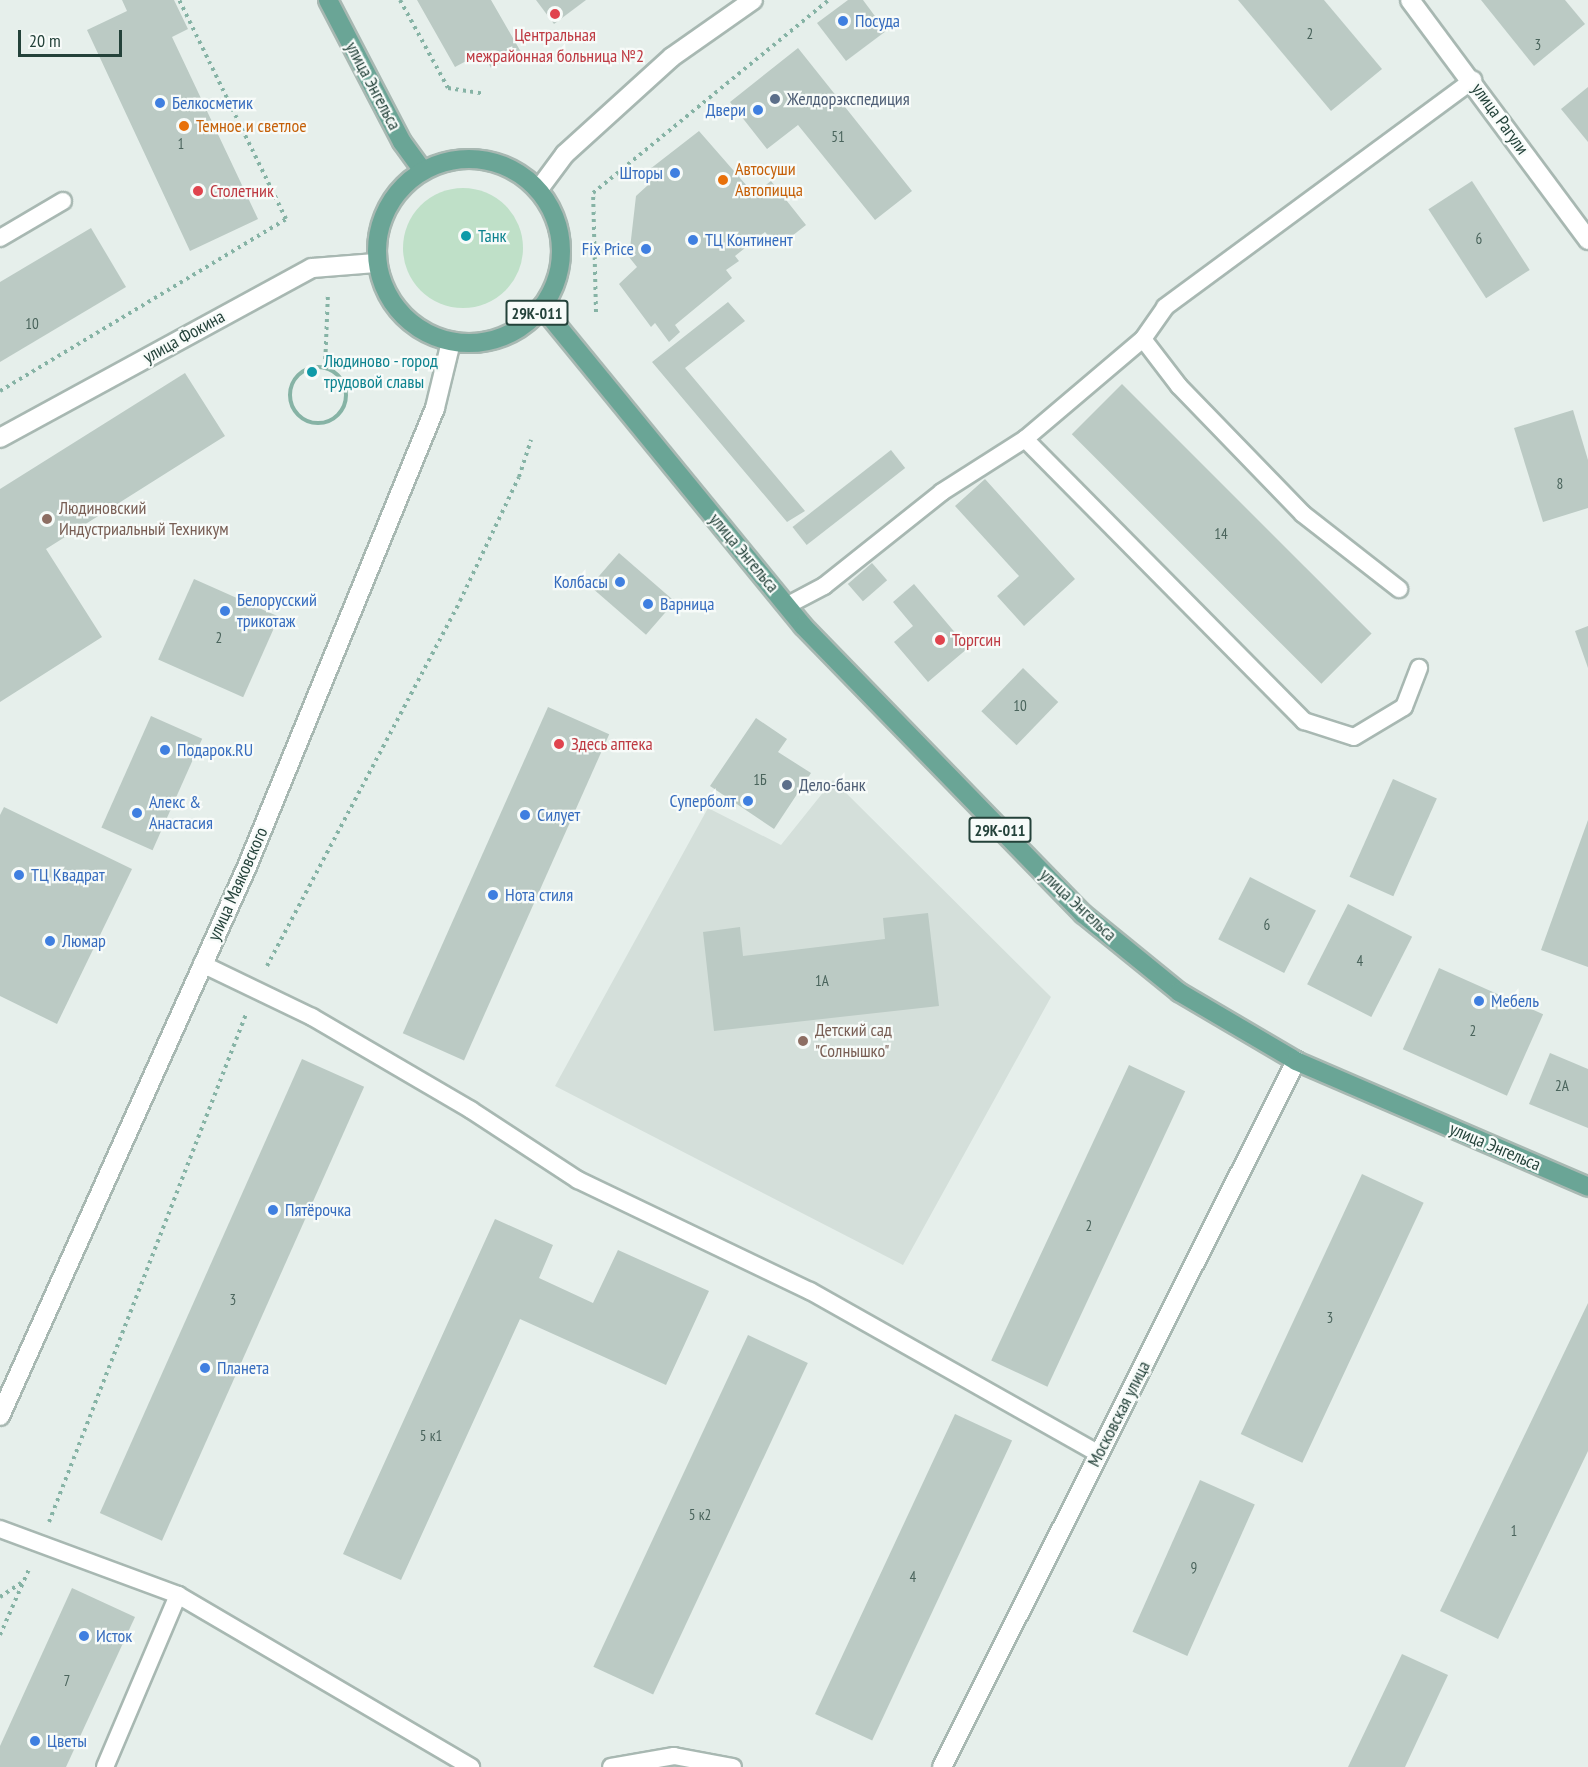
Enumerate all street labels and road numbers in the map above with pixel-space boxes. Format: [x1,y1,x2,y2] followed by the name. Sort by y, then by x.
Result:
[341,38,405,134] street label: улица Энгельса
[1467,79,1533,159] street label: улица Рагули
[506,300,568,326] road number: 29К-011
[140,306,228,368] street label: улица Фокина
[705,509,783,597] street label: улица Энгельса
[968,817,1032,843] road number: 29К-011
[203,824,273,944] street label: улица Маяковского
[1035,864,1121,946] street label: улица Энгельса
[1446,1118,1544,1176] street label: улица Энгельса
[1083,1358,1155,1470] street label: Московская улица

